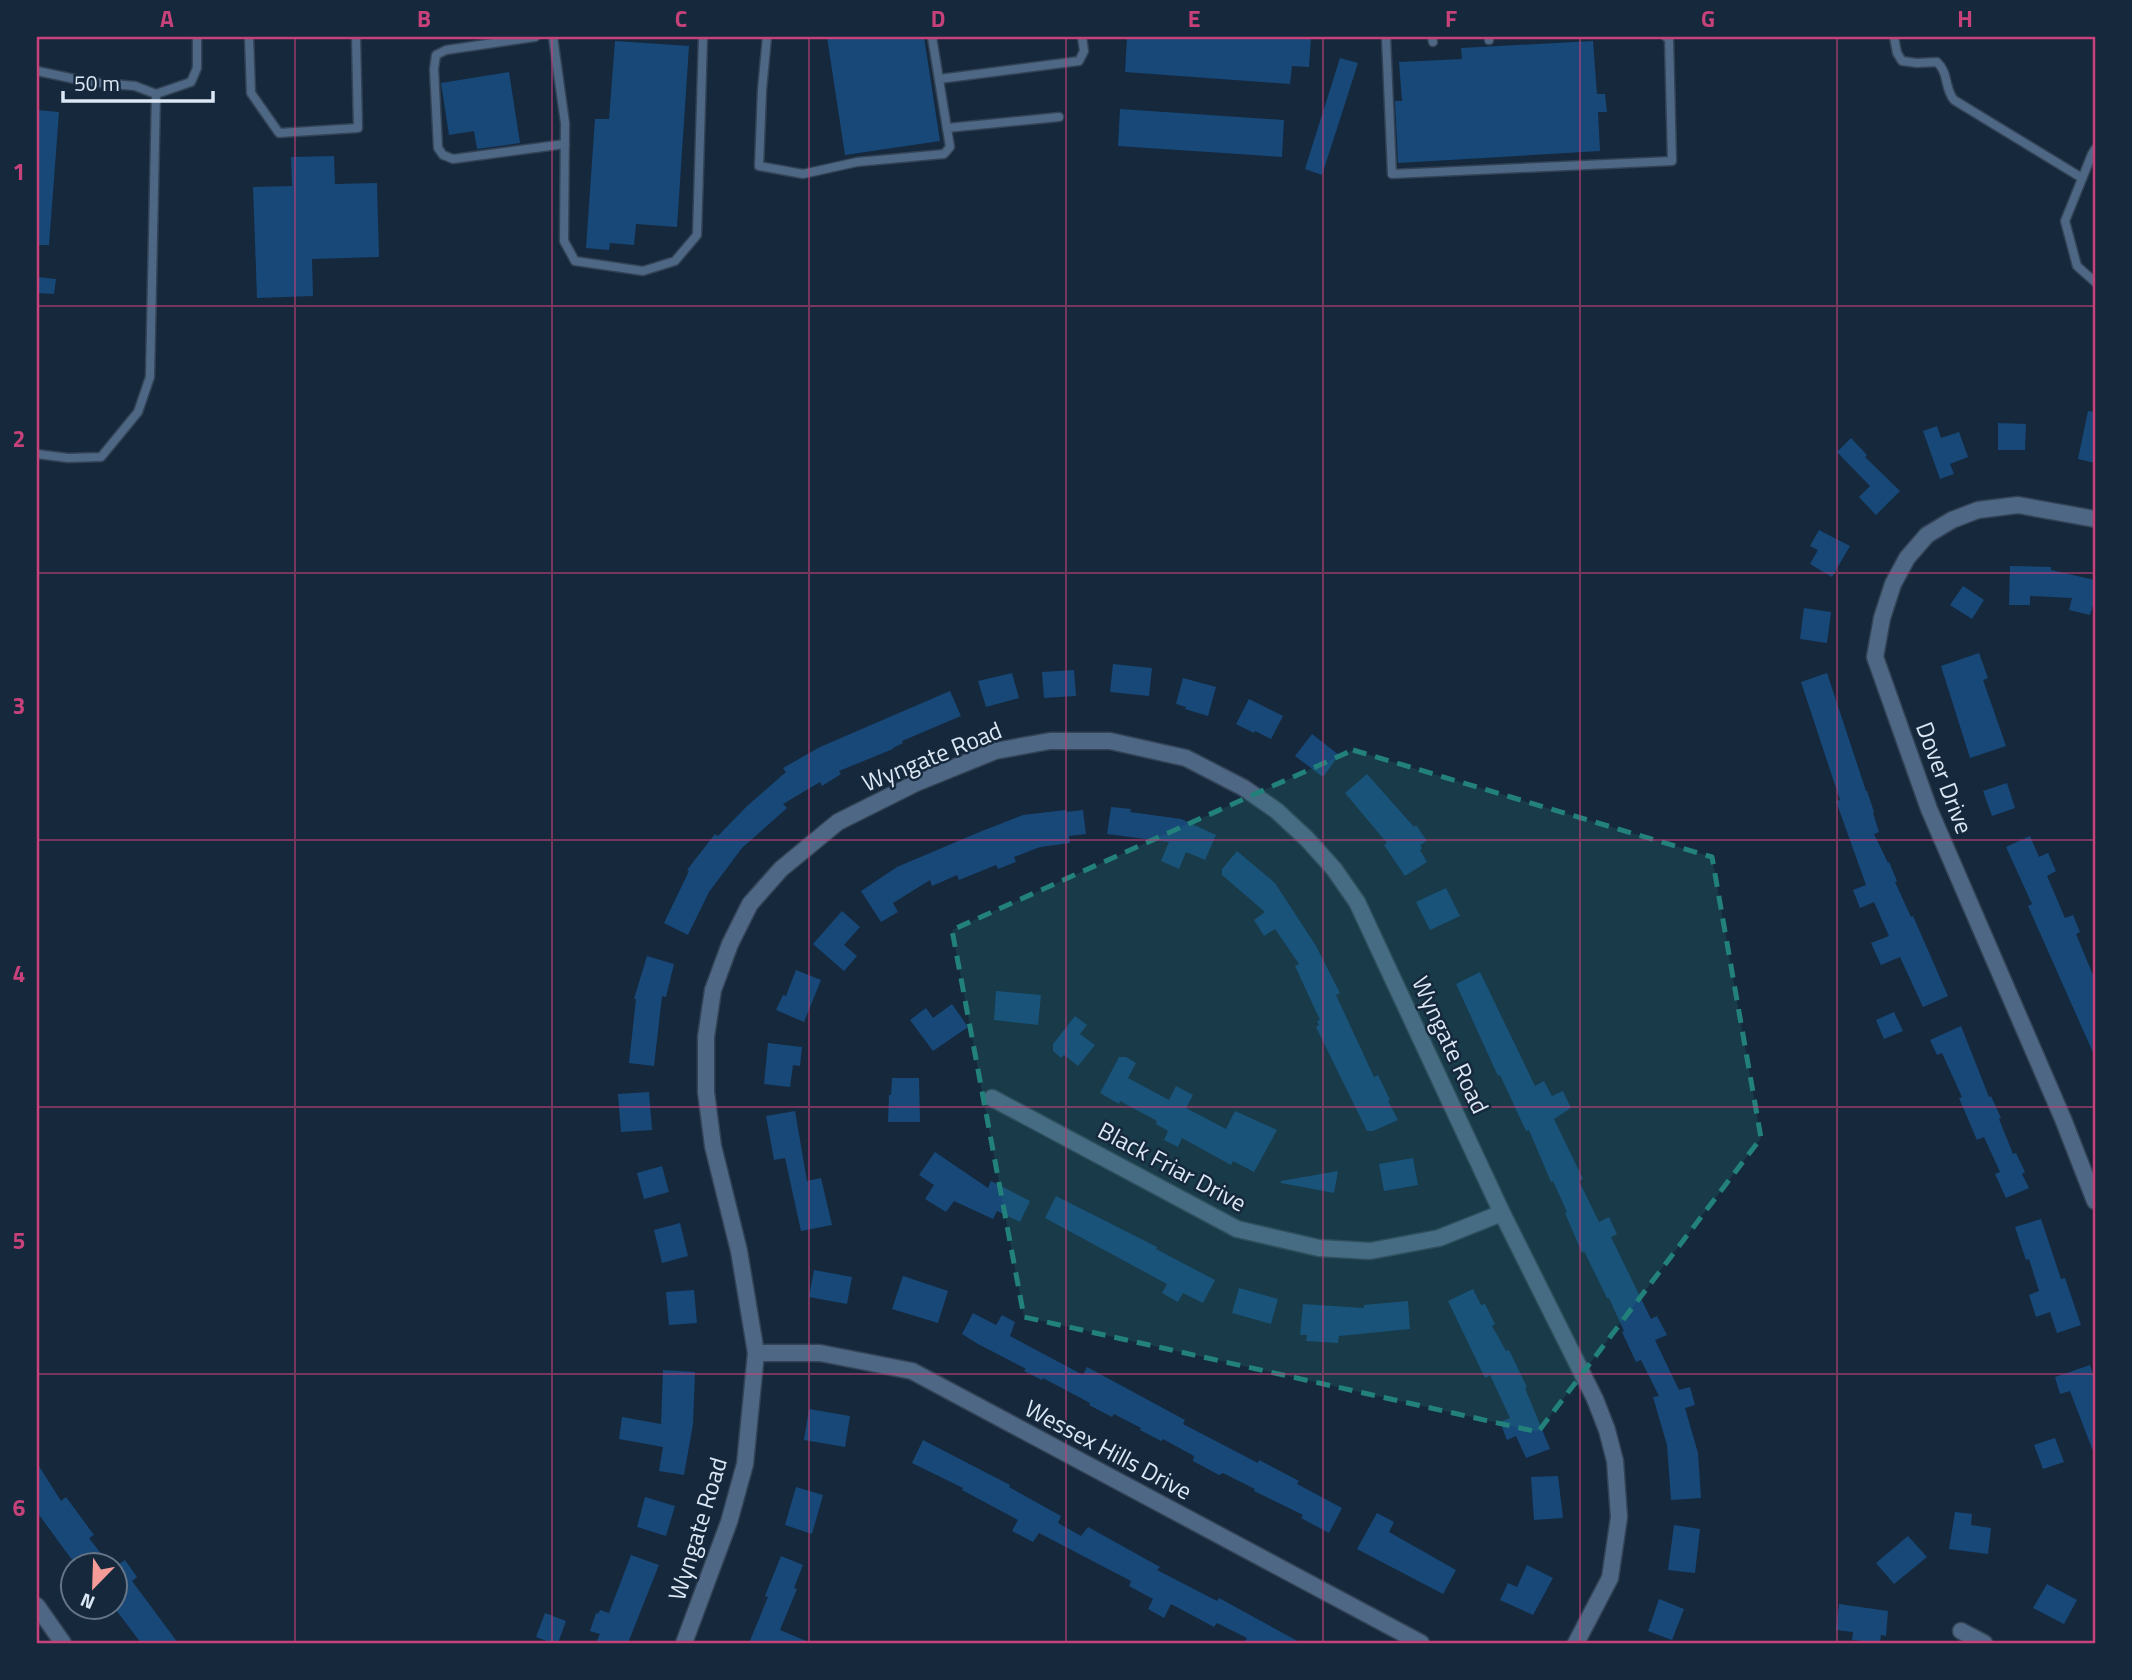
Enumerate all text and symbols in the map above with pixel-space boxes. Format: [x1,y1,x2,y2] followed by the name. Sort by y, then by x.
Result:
[160,1,174,36] text: A
[417,1,431,36] text: B
[675,1,687,36] text: C
[931,1,945,36] text: D
[1188,1,1200,36] text: E
[1445,1,1457,36] text: F
[1701,1,1715,36] text: G
[1957,1,1973,36] text: H
[63,60,214,104] scale bar
[74,67,120,99] text: 50 m
[13,154,25,189] text: 1
[13,421,25,456] text: 2
[13,688,25,723] text: 3
[856,712,1007,800] street label: Wyngate Road
[1907,716,1983,839] street label: Dover Drive
[13,956,25,991] text: 4
[1403,970,1498,1119] street label: Wyngate Road
[1092,1112,1253,1220] street label: Black Friar Drive
[13,1223,25,1258] text: 5
[1018,1390,1199,1508] street label: Wessex Hills Drive
[658,1453,736,1605] street label: Wyngate Road
[13,1490,26,1525] text: 6
[60,1550,130,1620] north arrow
[75,1586,99,1618] text: N

